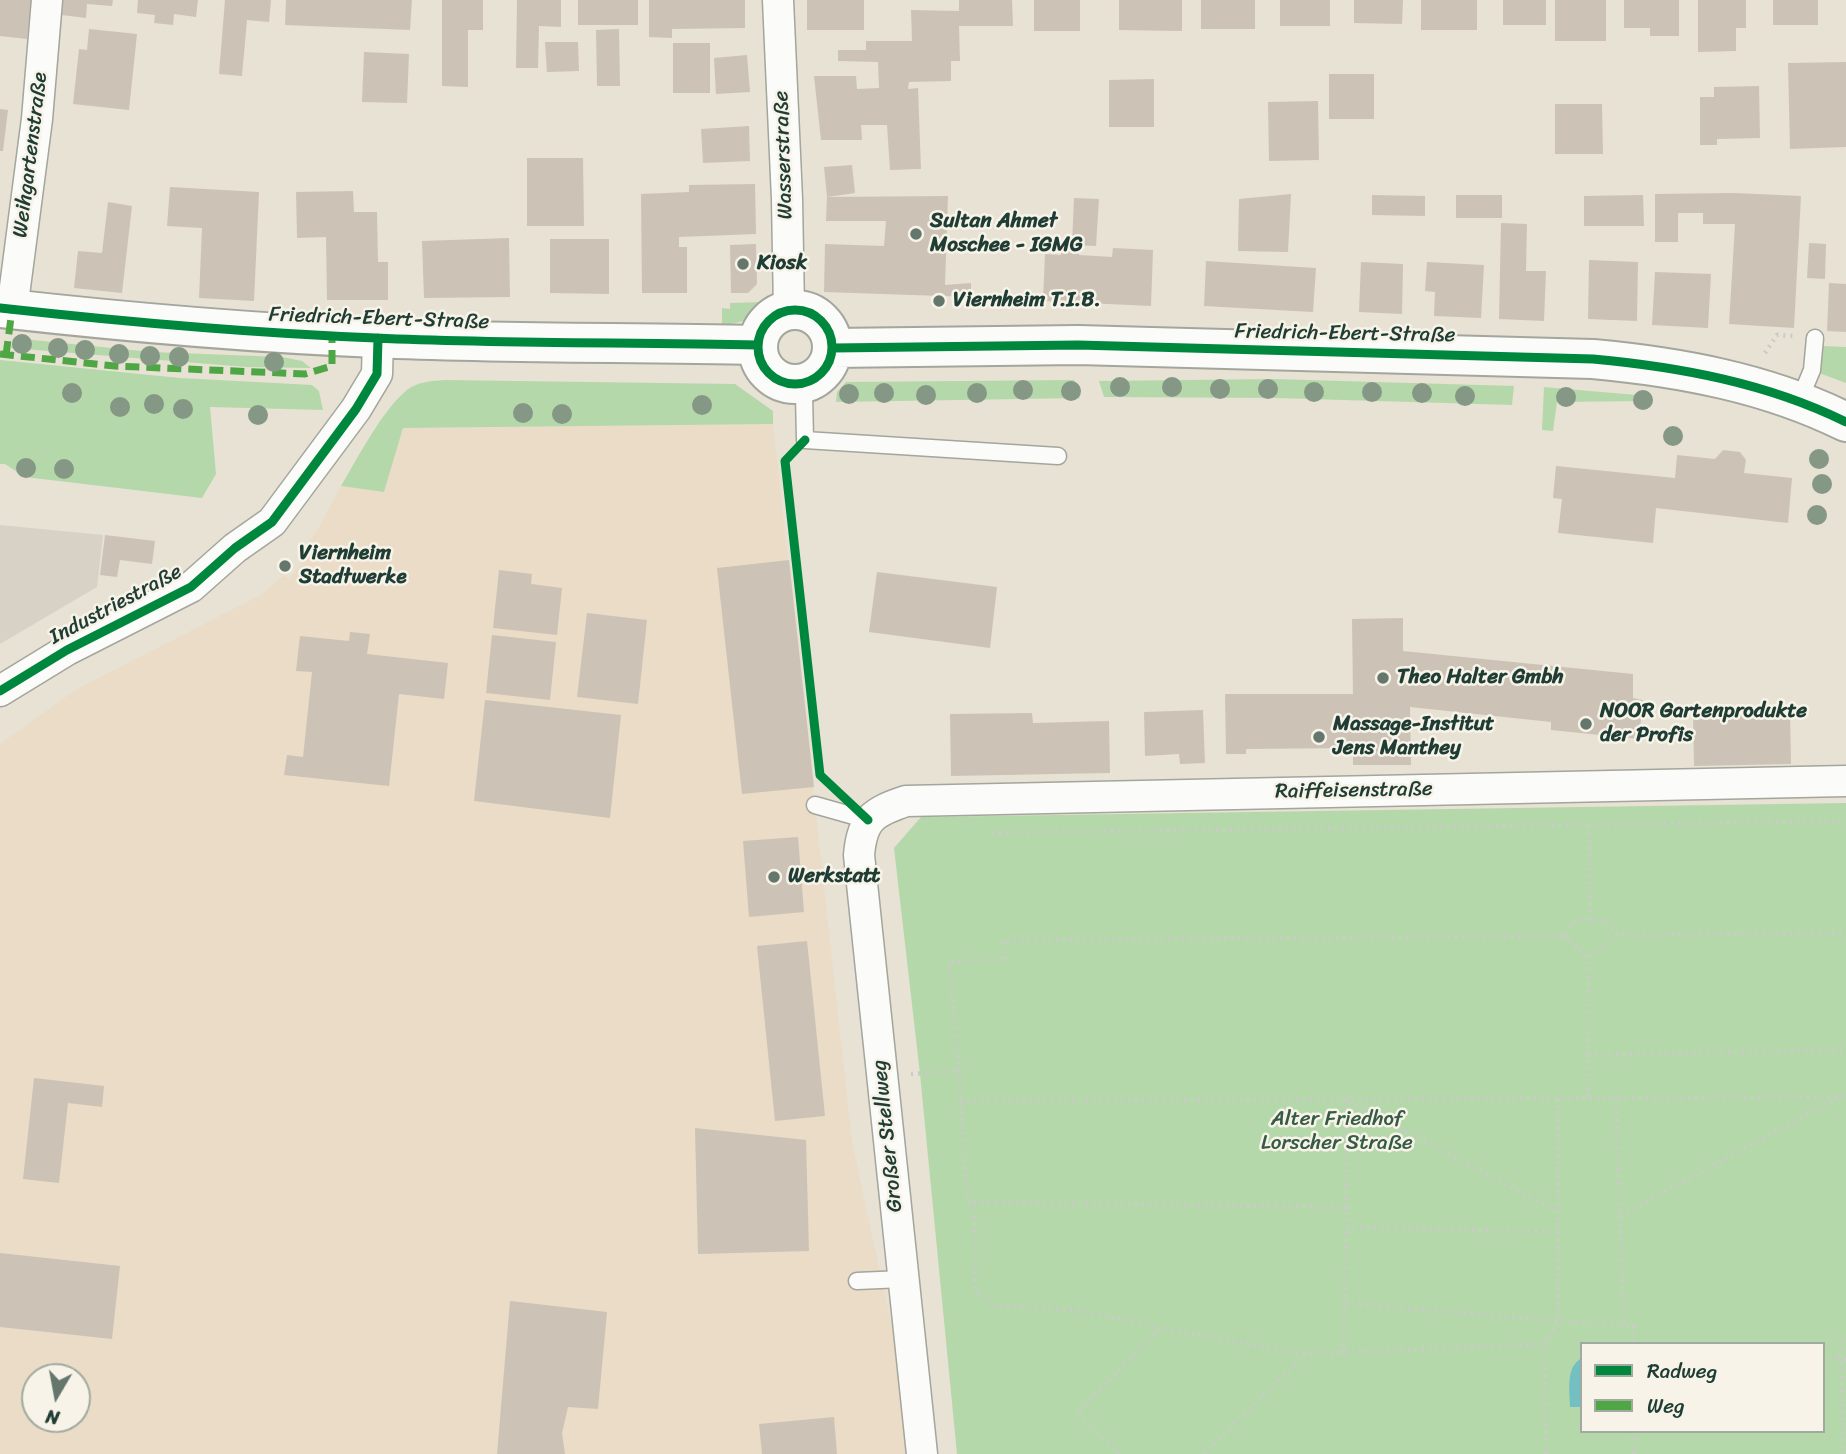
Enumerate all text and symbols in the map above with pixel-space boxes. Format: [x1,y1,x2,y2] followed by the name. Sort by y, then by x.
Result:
[8,71,54,239] street label: Weihgartenstraße
[769,90,799,220] street label: Wasserstraße
[930,209,1083,259] place label: Sultan Ahmet Moschee - IGMG
[908,226,924,242] marker: Sultan Ahmet Moschee - IGMG
[757,251,807,277] place label: Kiosk
[735,256,751,272] marker: Kiosk
[953,288,1101,314] place label: Viernheim T.I.B.
[931,293,947,309] marker: Viernheim T.I.B.
[268,303,490,335] street label: Friedrich-Ebert-Straße
[1234,319,1456,349] street label: Friedrich-Ebert-Straße
[299,541,407,591] place label: Viernheim Stadtwerke
[277,558,293,574] marker: Viernheim Stadtwerke
[45,559,187,651] street label: Industriestraße
[1397,665,1563,691] place label: Theo Halter Gmbh
[1375,670,1391,686] marker: Theo Halter Gmbh
[1600,699,1807,749] place label: NOOR Gartenprodukte der Profis
[1333,712,1494,762] place label: Massage-Institut Jens Manthey
[1578,716,1594,732] marker: NOOR Gartenprodukte der Profis
[1311,729,1327,745] marker: Massage-Institut Jens Manthey
[1275,777,1433,805] street label: Raiffeisenstraße
[788,864,880,890] place label: Werkstatt
[766,869,782,885] marker: Werkstatt
[867,1059,909,1213] street label: Großer Stellweg
[1261,1107,1413,1157] park label: Alter Friedhof Lorscher Straße
[1580,1342,1825,1433] legend
[1647,1352,1717,1390] text: Radweg
[21,1363,91,1433] north arrow
[1647,1387,1685,1425] text: Weg
[43,1400,62,1435] text: N

